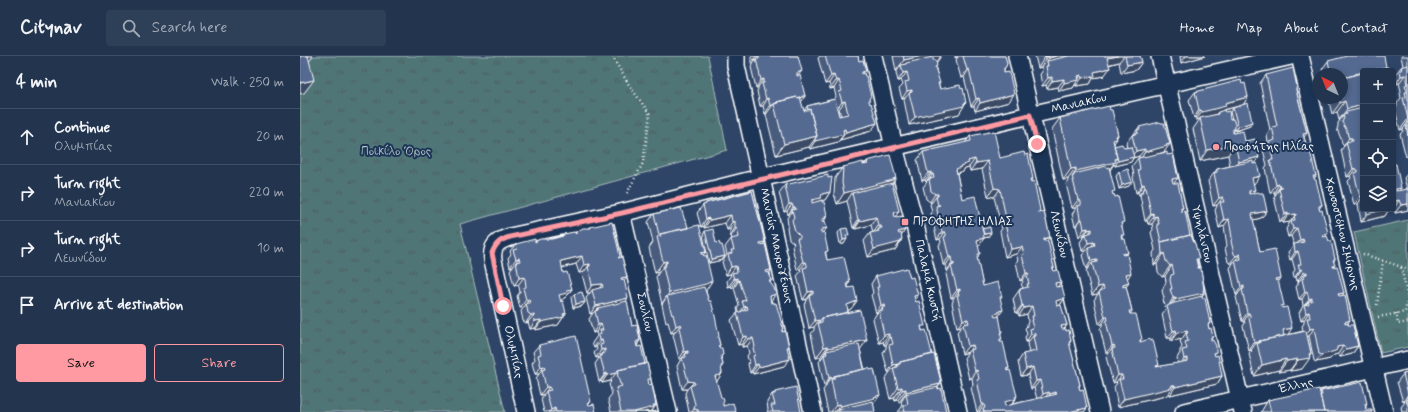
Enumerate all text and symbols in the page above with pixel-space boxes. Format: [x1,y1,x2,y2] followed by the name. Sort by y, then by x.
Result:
[106,10,386,46] search box
[20,15,82,40] text: Citynav
[120,17,142,39] icon: search
[152,18,227,38] text: Search here
[1180,19,1214,37] text: Home
[1236,19,1262,37] text: Map
[1284,19,1319,37] text: About
[1341,19,1388,37] text: Contact
[1312,68,1348,104] north arrow
[1360,68,1396,212] map controls
[1360,68,1396,104] button: +
[16,71,57,93] text: 4 min
[211,74,284,91] text: Walk · 250 m
[1050,90,1109,118] street label: Μανιακίου
[1360,104,1396,140] button: −
[54,118,110,138] text: Continue
[16,126,38,148] icon: ahead
[256,128,284,145] text: 20 m
[1028,135,1046,153] route end
[54,138,112,155] text: Ολυμπίας
[1224,139,1314,155] place label: Προφήτης Ηλίας
[1360,140,1396,176] button: locate
[1211,142,1221,152] marker: Προφήτης Ηλίας
[361,144,431,160] park label: Ποικίλο Όρος
[54,174,121,194] text: Turn right
[1321,176,1363,292] street label: Χρυσοστόμου Σμύρνης
[1360,176,1396,212] button: layers
[16,182,38,204] icon: right
[249,184,284,201] text: 220 m
[755,186,797,305] street label: Μαντώς Μαυρογένους
[54,194,115,211] text: Μανιακίου
[1187,204,1216,265] street label: Υψηλάντου
[1045,209,1072,260] street label: Λεωνίδου
[913,214,1013,230] place label: ΠΡΟΦΗΤΗΣ ΗΛΙΑΣ
[900,217,910,227] marker: ΠΡΟΦΗΤΗΣ ΗΛΙΑΣ
[54,230,121,250] text: Turn right
[16,238,38,260] icon: right
[911,238,945,323] street label: Παλαμά Κωστή
[257,240,284,257] text: 10 m
[54,250,106,267] text: Λεωνίδου
[632,291,657,334] street label: Σουλίου
[16,294,38,316] icon: arrive
[54,295,183,315] text: Arrive at destination
[494,297,512,315] route start
[500,324,526,380] street label: Ολυμπίας
[16,344,146,382] button: Save
[154,344,284,382] button: Share
[1277,374,1315,398] street label: Έλλης

